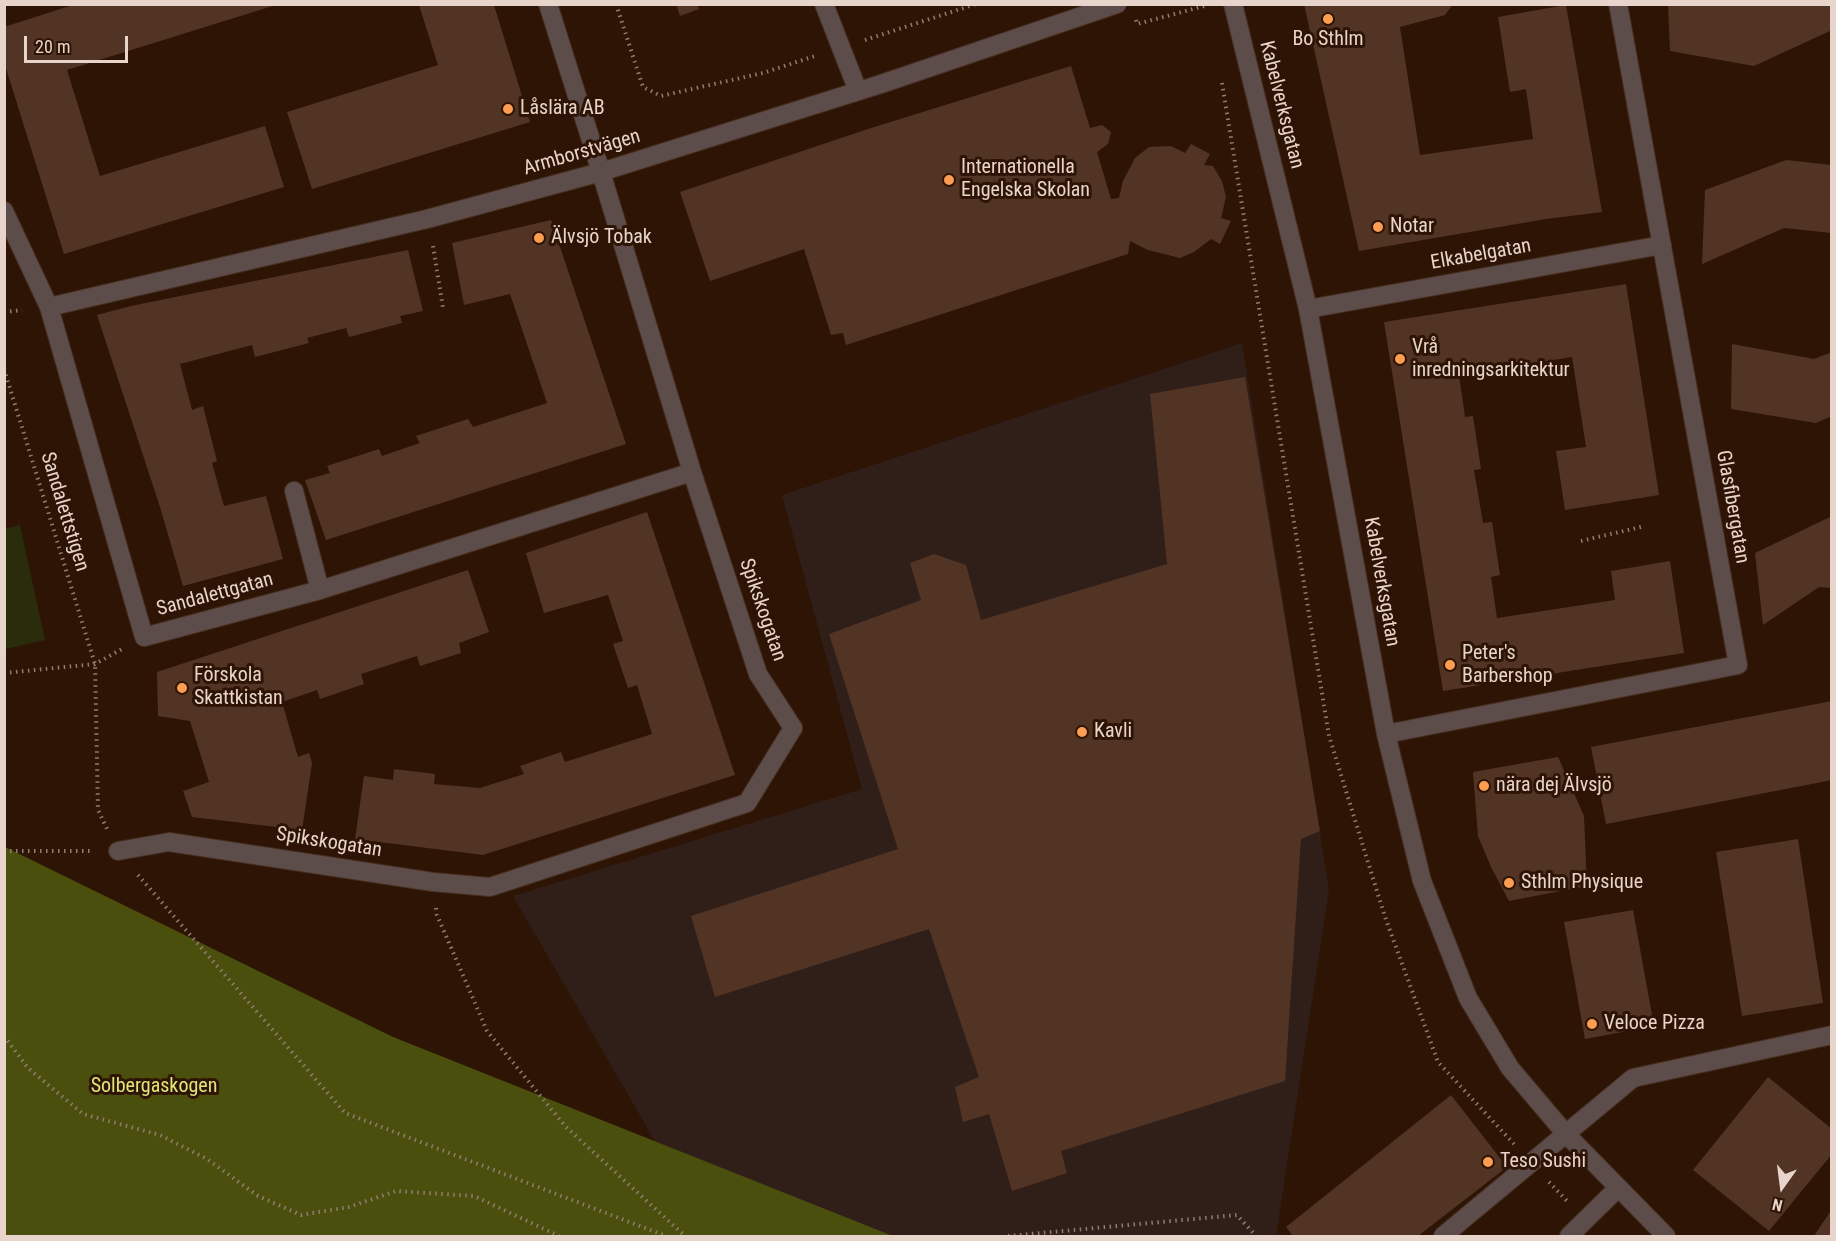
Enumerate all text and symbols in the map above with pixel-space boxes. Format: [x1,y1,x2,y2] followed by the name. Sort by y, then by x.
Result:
[1321,12,1335,26] marker: Bo Sthlm
[27,24,130,62] scale bar
[1292,28,1364,52] place label: Bo Sthlm
[35,36,70,57] text: 20 m
[1254,39,1308,171] street label: Kabelverksgatan
[520,97,605,121] place label: Låslära AB
[501,102,515,116] marker: Låslära AB
[521,125,643,181] street label: Armborstvägen
[961,156,1090,203] place label: Internationella Engelska Skolan
[942,173,956,187] marker: Internationella Engelska Skolan
[1390,215,1434,239] place label: Notar
[1371,220,1385,234] marker: Notar
[551,226,652,250] place label: Älvsjö Tobak
[532,231,546,245] marker: Älvsjö Tobak
[1429,234,1533,276] street label: Elkabelgatan
[1412,336,1570,383] place label: Vrå inredningsarkitektur
[1393,352,1407,366] marker: Vrå inredningsarkitektur
[1710,448,1754,566] street label: Glasfibergatan
[34,449,94,575] street label: Sandalettstigen
[1358,515,1404,649] street label: Kabelverksgatan
[733,556,791,664] street label: Spikskogatan
[154,568,276,622] street label: Sandalettgatan
[1462,642,1553,689] place label: Peter's Barbershop
[1443,658,1457,672] marker: Peter's Barbershop
[194,664,283,711] place label: Förskola Skattkistan
[175,681,189,695] marker: Förskola Skattkistan
[1094,720,1132,744] place label: Kavli
[1075,725,1089,739] marker: Kavli
[1496,774,1612,798] place label: nära dej Älvsjö
[1477,779,1491,793] marker: nära dej Älvsjö
[274,823,384,863] street label: Spikskogatan
[1521,871,1643,895] place label: Sthlm Physique
[1502,876,1516,890] marker: Sthlm Physique
[1604,1012,1705,1036] place label: Veloce Pizza
[1585,1017,1599,1031] marker: Veloce Pizza
[91,1075,217,1099] park label: Solbergaskogen
[1500,1150,1586,1174] place label: Teso Sushi
[1481,1155,1495,1169] marker: Teso Sushi
[1752,1157,1812,1217] north arrow
[1770,1195,1785,1215] text: N

